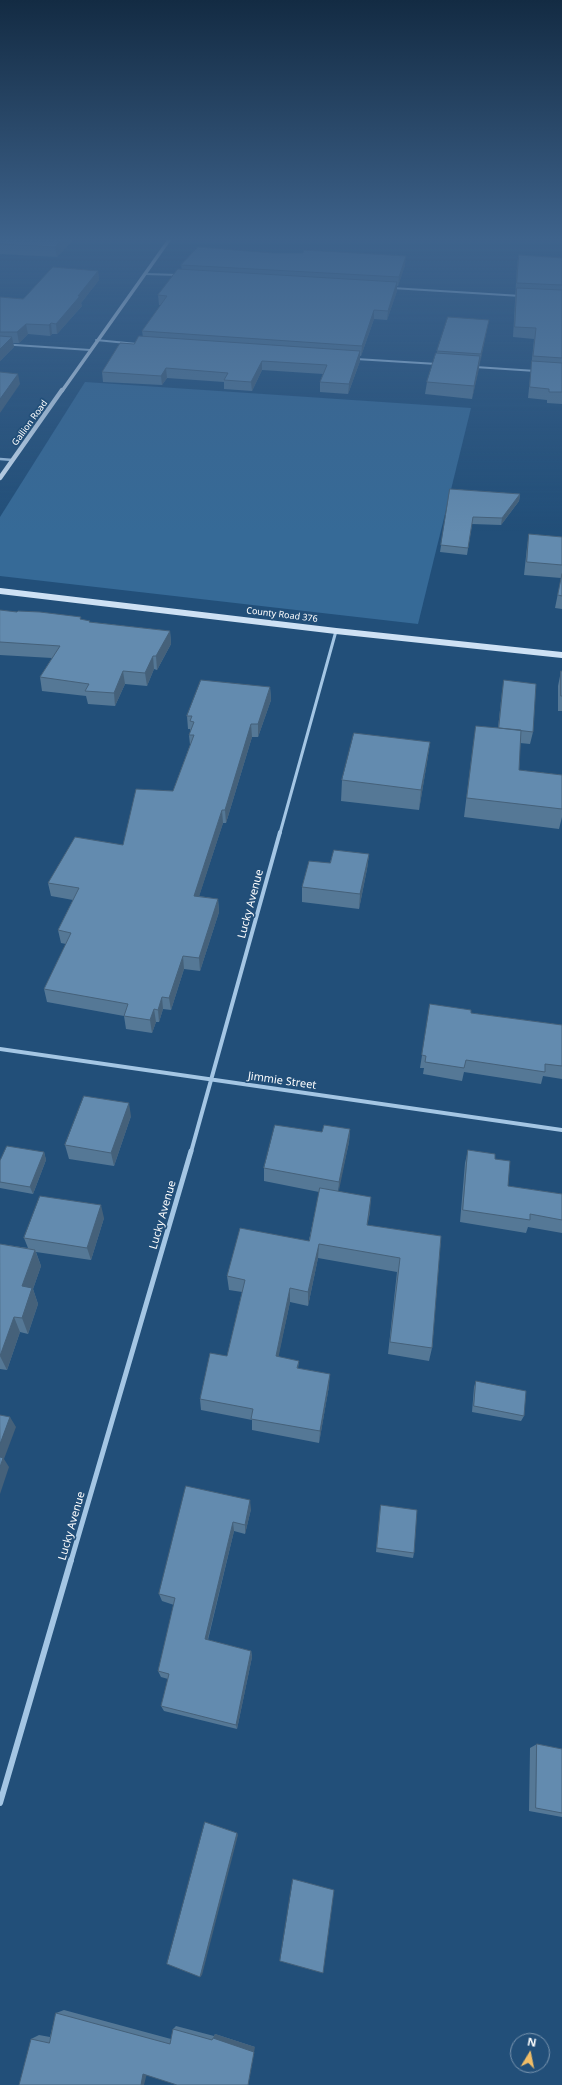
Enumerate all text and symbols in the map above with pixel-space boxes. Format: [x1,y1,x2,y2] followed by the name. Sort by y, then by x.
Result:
[10,398,50,448] street label: Gallion Road
[246,605,318,625] street label: County Road 376
[235,868,267,940] street label: Lucky Avenue
[247,1070,317,1092] street label: Jimmie Street
[147,1179,179,1251] street label: Lucky Avenue
[56,1490,88,1562] street label: Lucky Avenue
[510,2033,550,2073] north arrow
[526,2034,538,2050] text: N

